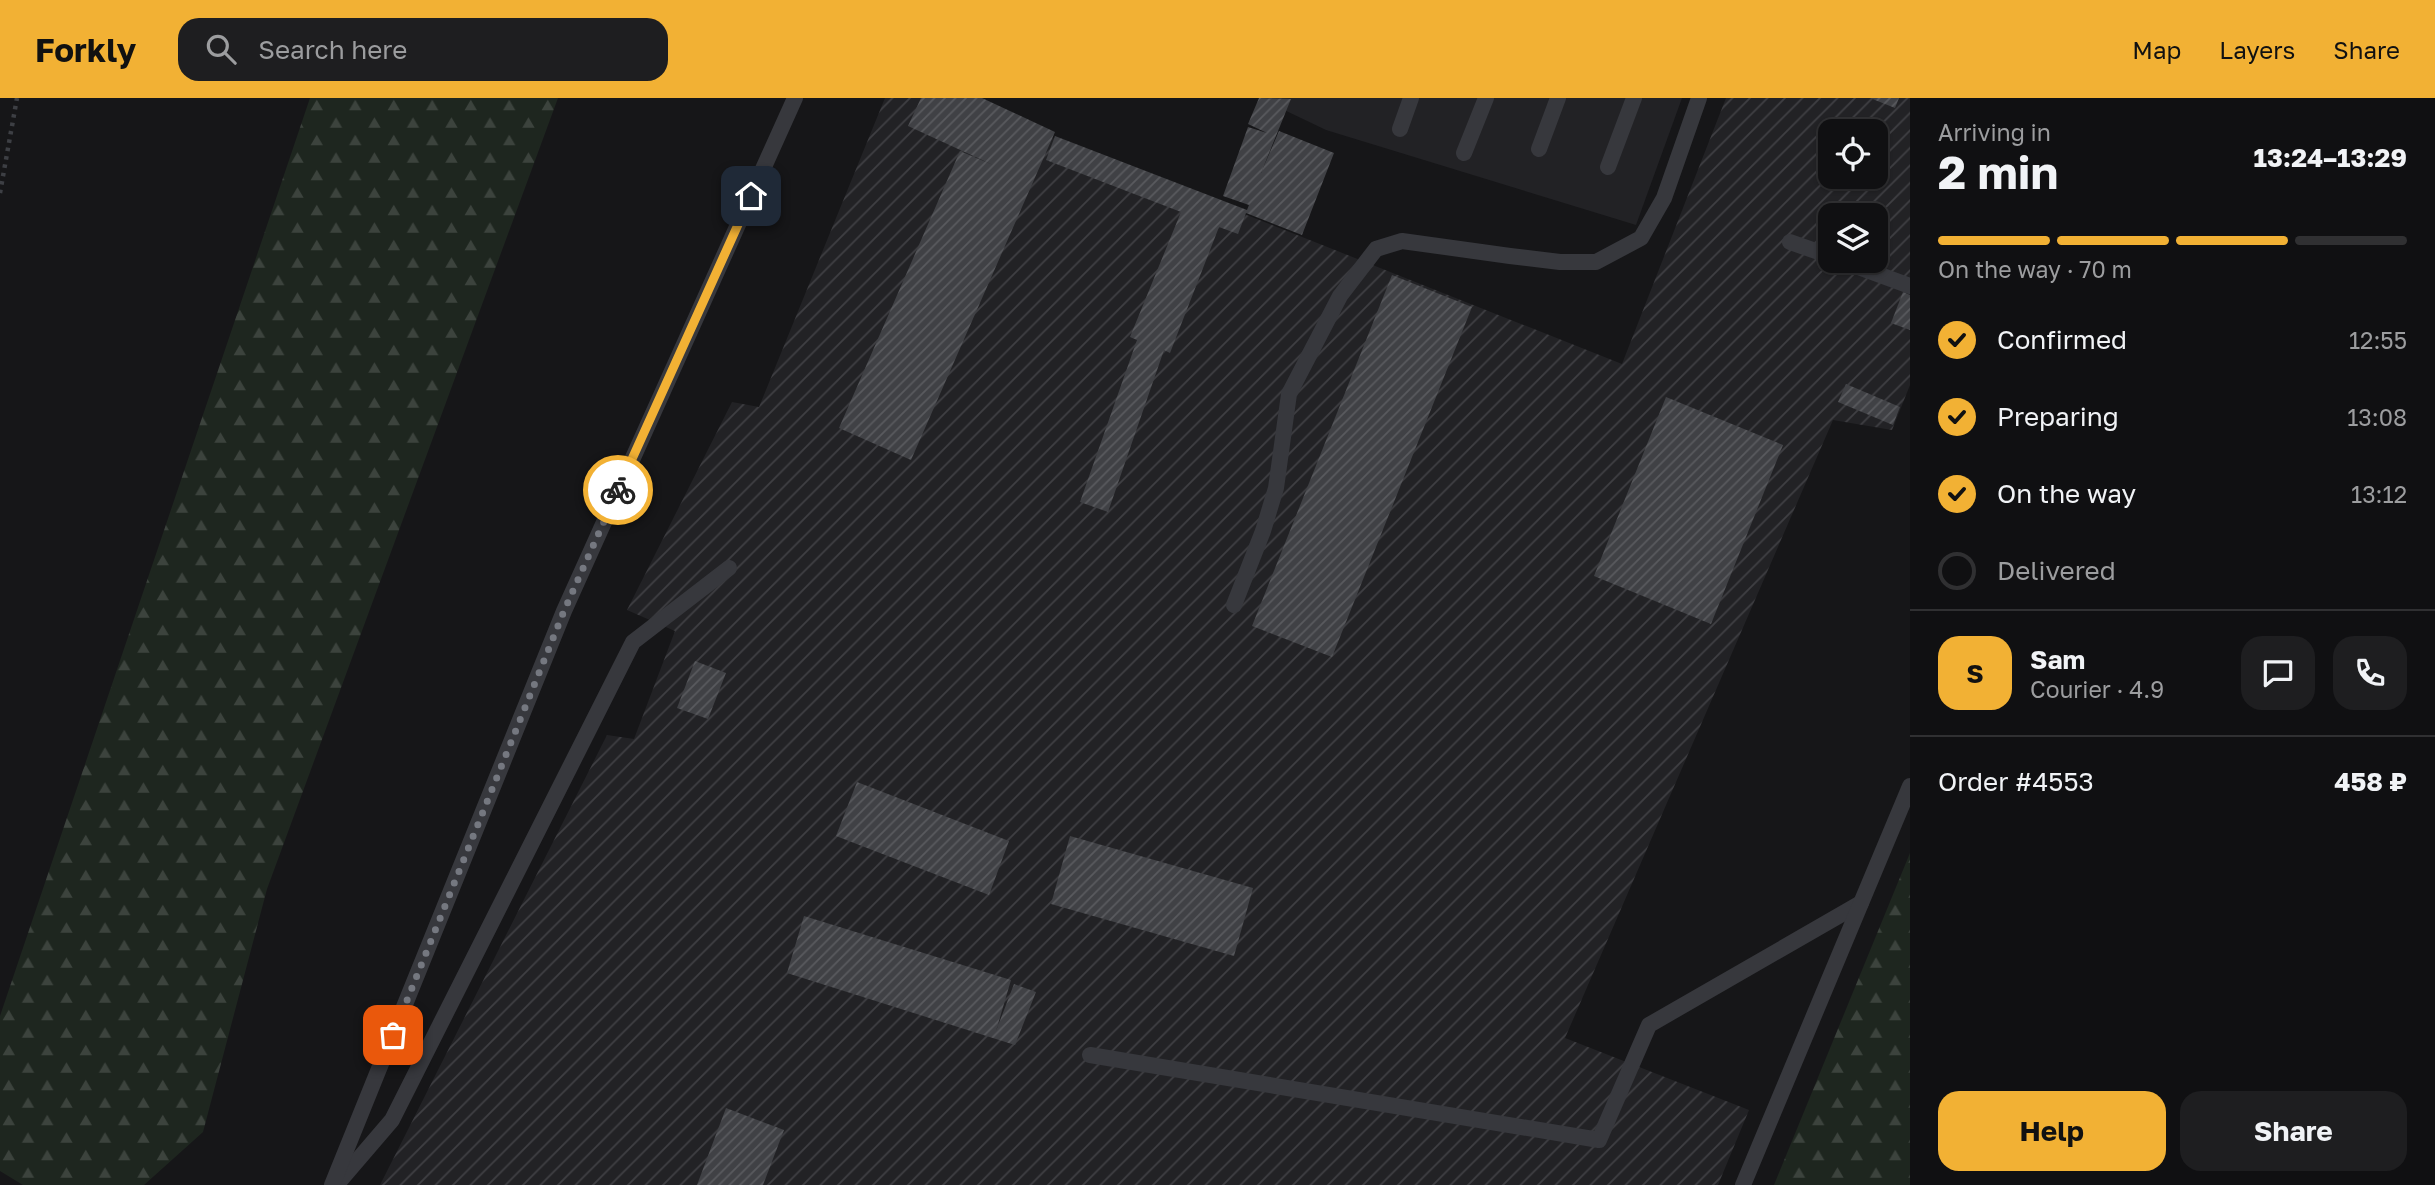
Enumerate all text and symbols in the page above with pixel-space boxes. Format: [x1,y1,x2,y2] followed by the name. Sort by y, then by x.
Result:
[178,18,668,81] search box
[35,30,136,69] text: Forkly
[202,30,240,68] icon: search
[258,34,407,65] text: Search here
[2132,35,2181,64] text: Map
[2219,35,2295,64] text: Layers
[2333,35,2400,64] text: Share
[1938,118,2051,146] text: Arriving in
[1818,119,1888,273] map controls
[1818,119,1888,189] button: locate
[2254,142,2407,173] text: 13:24–13:29
[1938,144,2058,199] text: 2 min
[721,166,781,226] pin
[732,177,770,215] icon: home
[1818,203,1888,273] button: layers
[1938,255,2132,283] text: On the way · 70 m
[1938,321,1976,359] icon: check
[1997,324,2127,355] text: Confirmed
[2349,326,2407,354] text: 12:55
[1938,398,1976,436] icon: check
[1997,401,2119,432] text: Preparing
[2347,403,2407,431] text: 13:08
[583,455,653,525] courier
[599,471,637,509] icon: bike
[1938,475,1976,513] icon: check
[1997,478,2136,509] text: On the way
[2351,480,2407,508] text: 13:12
[1997,555,2116,586] text: Delivered
[2241,636,2315,710] button: chat
[2333,636,2407,710] button: phone
[2030,644,2085,675] text: Sam
[1966,658,1984,689] text: S
[2030,675,2164,703] text: Courier · 4.9
[1938,766,2094,797] text: Order #4553
[2334,766,2407,797] text: 458 ₽
[363,1005,423,1065] pin
[374,1016,412,1054] icon: bag
[1938,1091,2166,1171] button: Help
[2180,1091,2407,1171] button: Share

